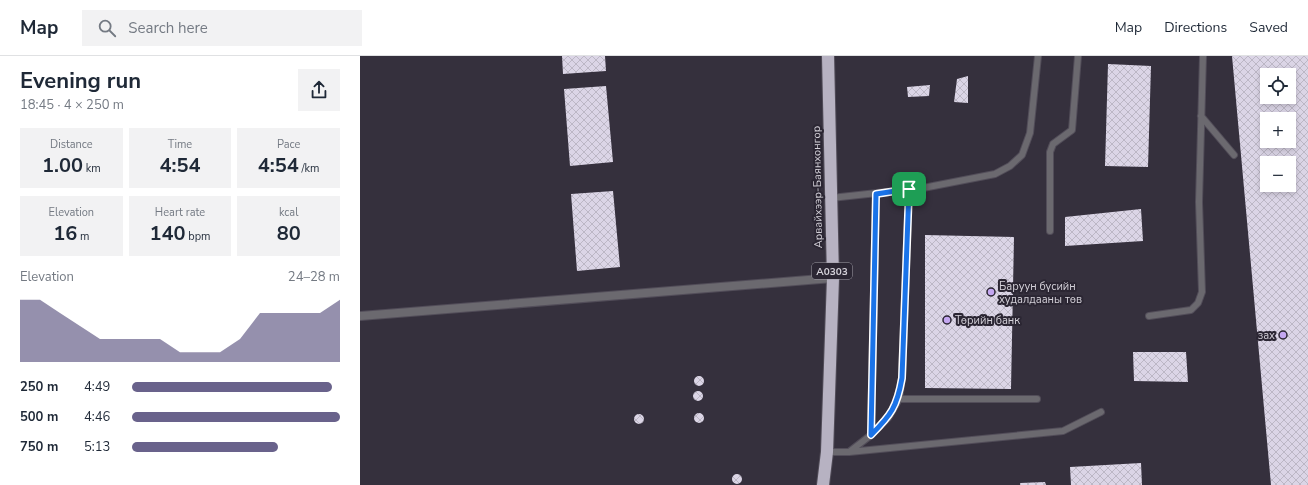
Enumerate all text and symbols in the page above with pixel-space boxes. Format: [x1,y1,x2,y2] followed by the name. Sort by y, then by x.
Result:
[82,10,362,46] search box
[20,15,58,41] text: Map
[96,17,118,39] icon: search
[128,18,208,38] text: Search here
[1115,18,1142,37] text: Map
[1164,18,1227,37] text: Directions
[1249,18,1288,37] text: Saved
[20,66,141,96] text: Evening run
[1260,68,1296,192] map controls
[1260,68,1296,104] button: locate
[298,69,340,111] button: share
[20,96,124,114] text: 18:45 · 4 × 250 m
[1260,112,1296,148] button: +
[809,126,826,248] street label: Арвайхээр-Баянхонгор
[50,137,93,152] text: Distance
[168,137,192,152] text: Time
[277,137,300,152] text: Pace
[42,152,83,179] text: 1.00
[160,152,200,179] text: 4:54
[258,152,299,179] text: 4:54
[1260,156,1296,192] button: −
[83,161,101,176] text: km
[299,161,320,176] text: /km
[892,172,926,206] pin
[898,178,920,200] icon: arrive
[49,205,94,220] text: Elevation
[155,205,205,220] text: Heart rate
[279,205,298,220] text: kcal
[53,220,77,247] text: 16
[149,220,185,247] text: 140
[277,220,301,247] text: 80
[77,229,89,244] text: m
[185,229,211,244] text: bpm
[812,263,852,279] road number: A0303
[20,268,74,286] text: Elevation
[288,268,340,286] text: 24–28 m
[999,279,1082,307] place label: Баруун бүсийн худалдааны төв
[986,287,996,297] marker: Баруун бүсийн худалдааны төв
[955,313,1020,328] place label: Төрийн банк
[942,315,952,325] marker: Төрийн банк
[1258,328,1275,343] place label: зах
[1278,330,1288,340] marker: зах
[20,378,58,396] text: 250 m
[84,378,110,396] text: 4:49
[20,408,58,426] text: 500 m
[84,408,110,426] text: 4:46
[20,438,58,456] text: 750 m
[84,438,110,456] text: 5:13

